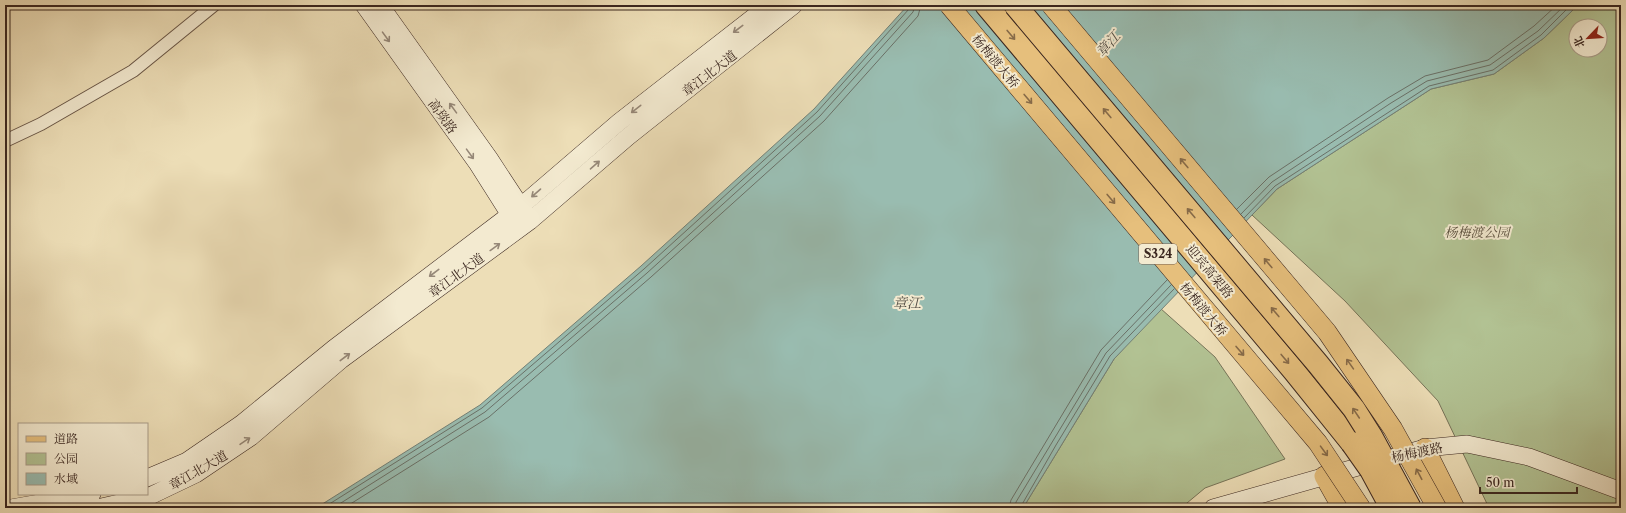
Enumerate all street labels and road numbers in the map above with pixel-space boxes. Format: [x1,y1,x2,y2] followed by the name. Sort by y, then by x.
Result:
[969,31,1023,91] street label: 杨梅渡大桥
[678,47,740,99] street label: 章江北大道
[425,96,461,136] street label: 高琰路
[1183,241,1237,301] street label: 迎宾高架路
[1139,244,1177,264] road number: S324
[425,249,487,301] street label: 章江北大道
[1177,279,1231,339] street label: 杨梅渡大桥
[1390,439,1444,465] street label: 杨梅渡路
[166,447,230,493] street label: 章江北大道

